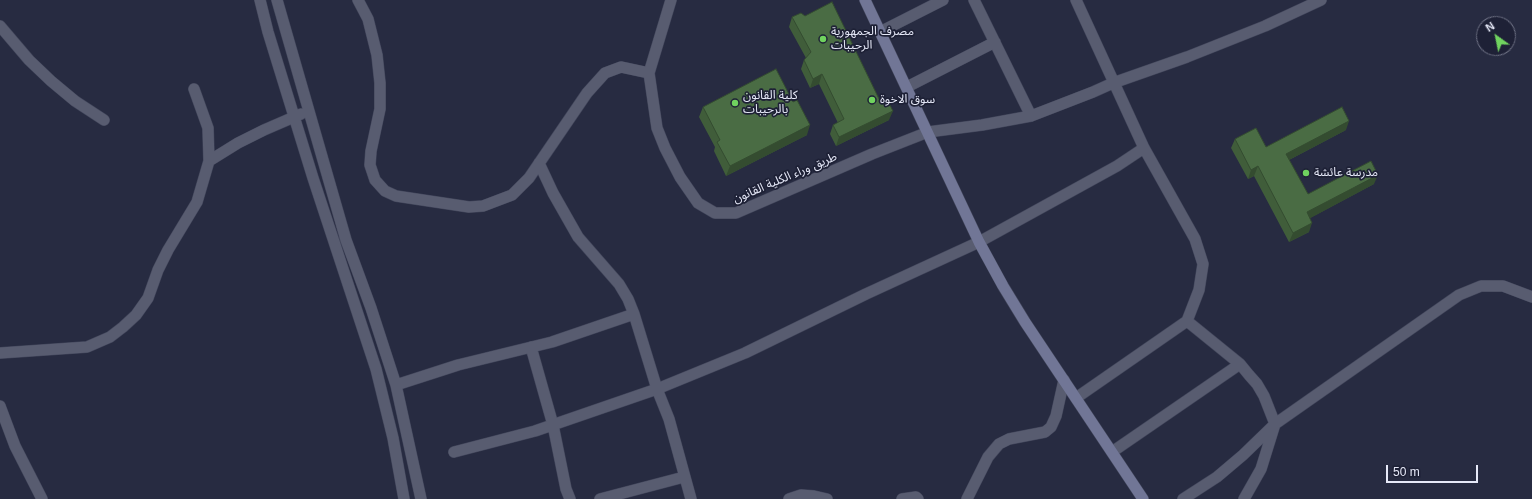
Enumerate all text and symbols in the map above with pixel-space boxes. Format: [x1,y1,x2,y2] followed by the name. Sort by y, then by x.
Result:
[1476,16,1516,56] north arrow
[1483,20,1497,34] text: N
[831,25,914,53] place label: مصرف الجمهورية الرحيبات
[818,34,828,44] marker: مصرف الجمهورية الرحيبات
[743,89,798,117] place label: كلية القانون بالرحيبات
[880,93,935,107] place label: سوق الاخوة
[867,95,877,105] marker: سوق الاخوة
[730,98,740,108] marker: كلية القانون بالرحيبات
[731,150,839,206] street label: طريق وراء الكلية القانون
[1314,166,1378,180] place label: مدرسة عائشة
[1301,168,1311,178] marker: مدرسة عائشة
[1388,457,1480,483] scale bar
[1393,465,1420,479] text: 50 m

